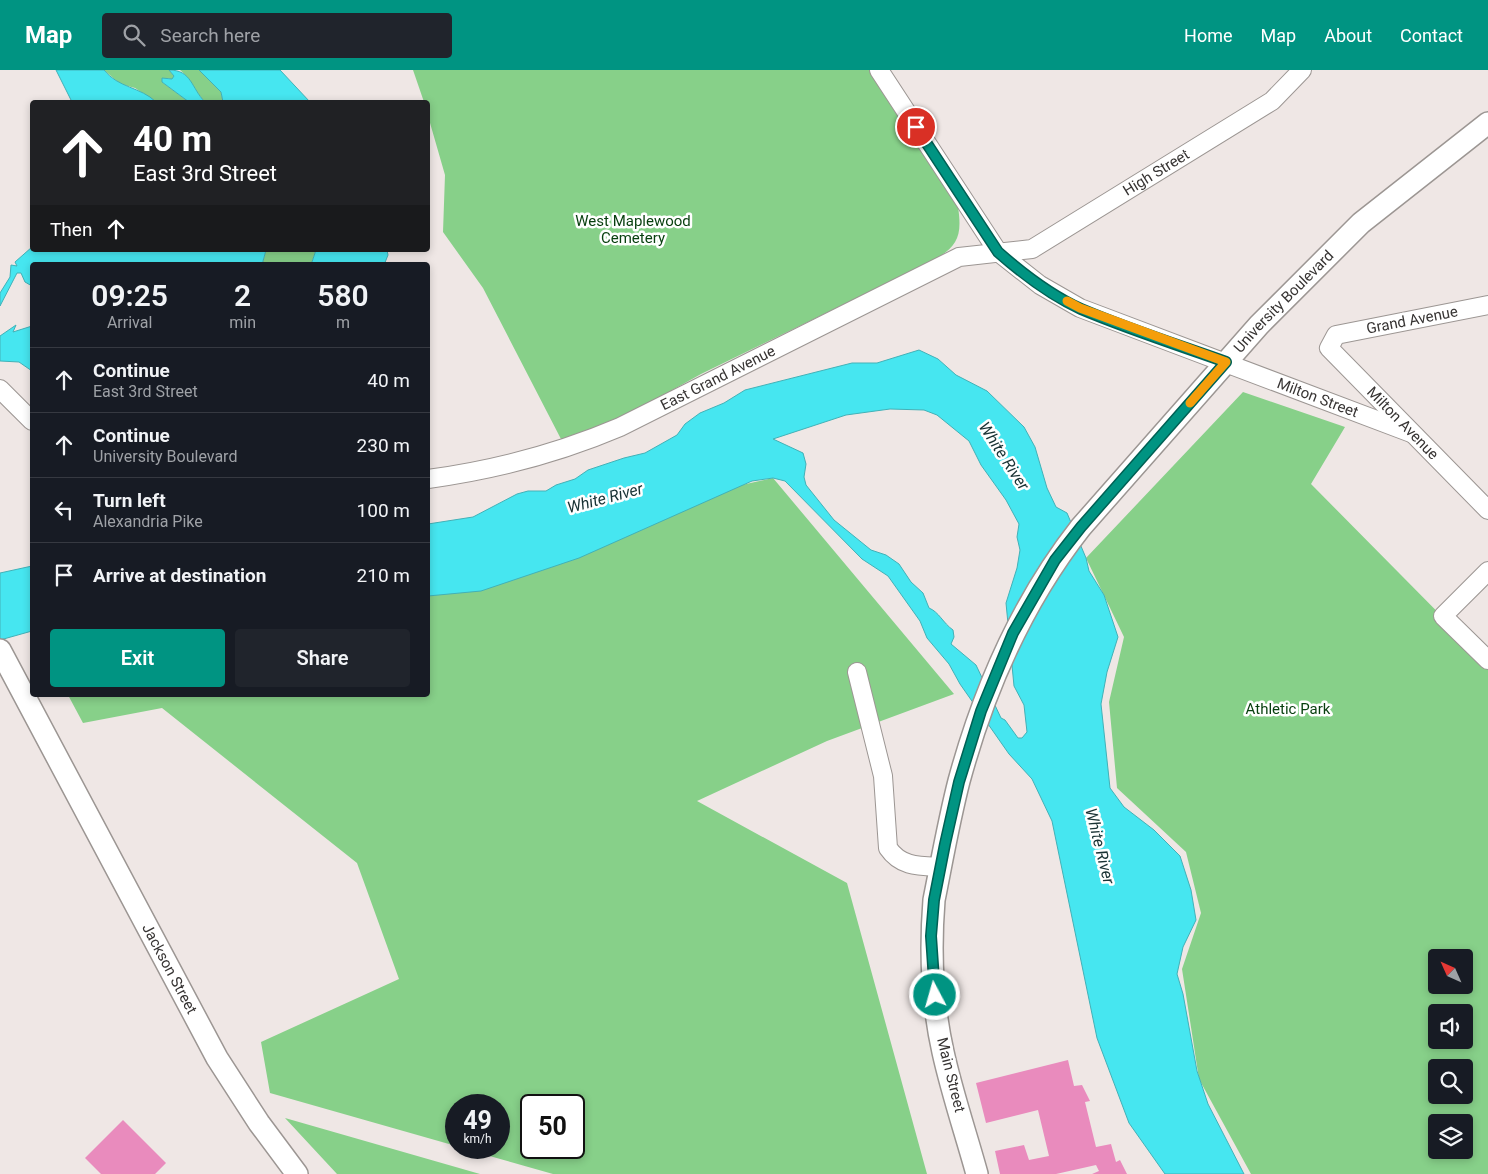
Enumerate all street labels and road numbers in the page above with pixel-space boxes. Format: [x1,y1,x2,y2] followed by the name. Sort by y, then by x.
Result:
[1120,145,1193,200] street label: High Street
[1230,247,1337,356] street label: University Boulevard
[1365,302,1459,338] street label: Grand Avenue
[658,342,778,414] street label: East Grand Avenue
[1274,374,1361,421] street label: Milton Street
[1363,383,1442,463] street label: Milton Avenue
[138,920,201,1017] street label: Jackson Street
[933,1036,969,1114] street label: Main Street

